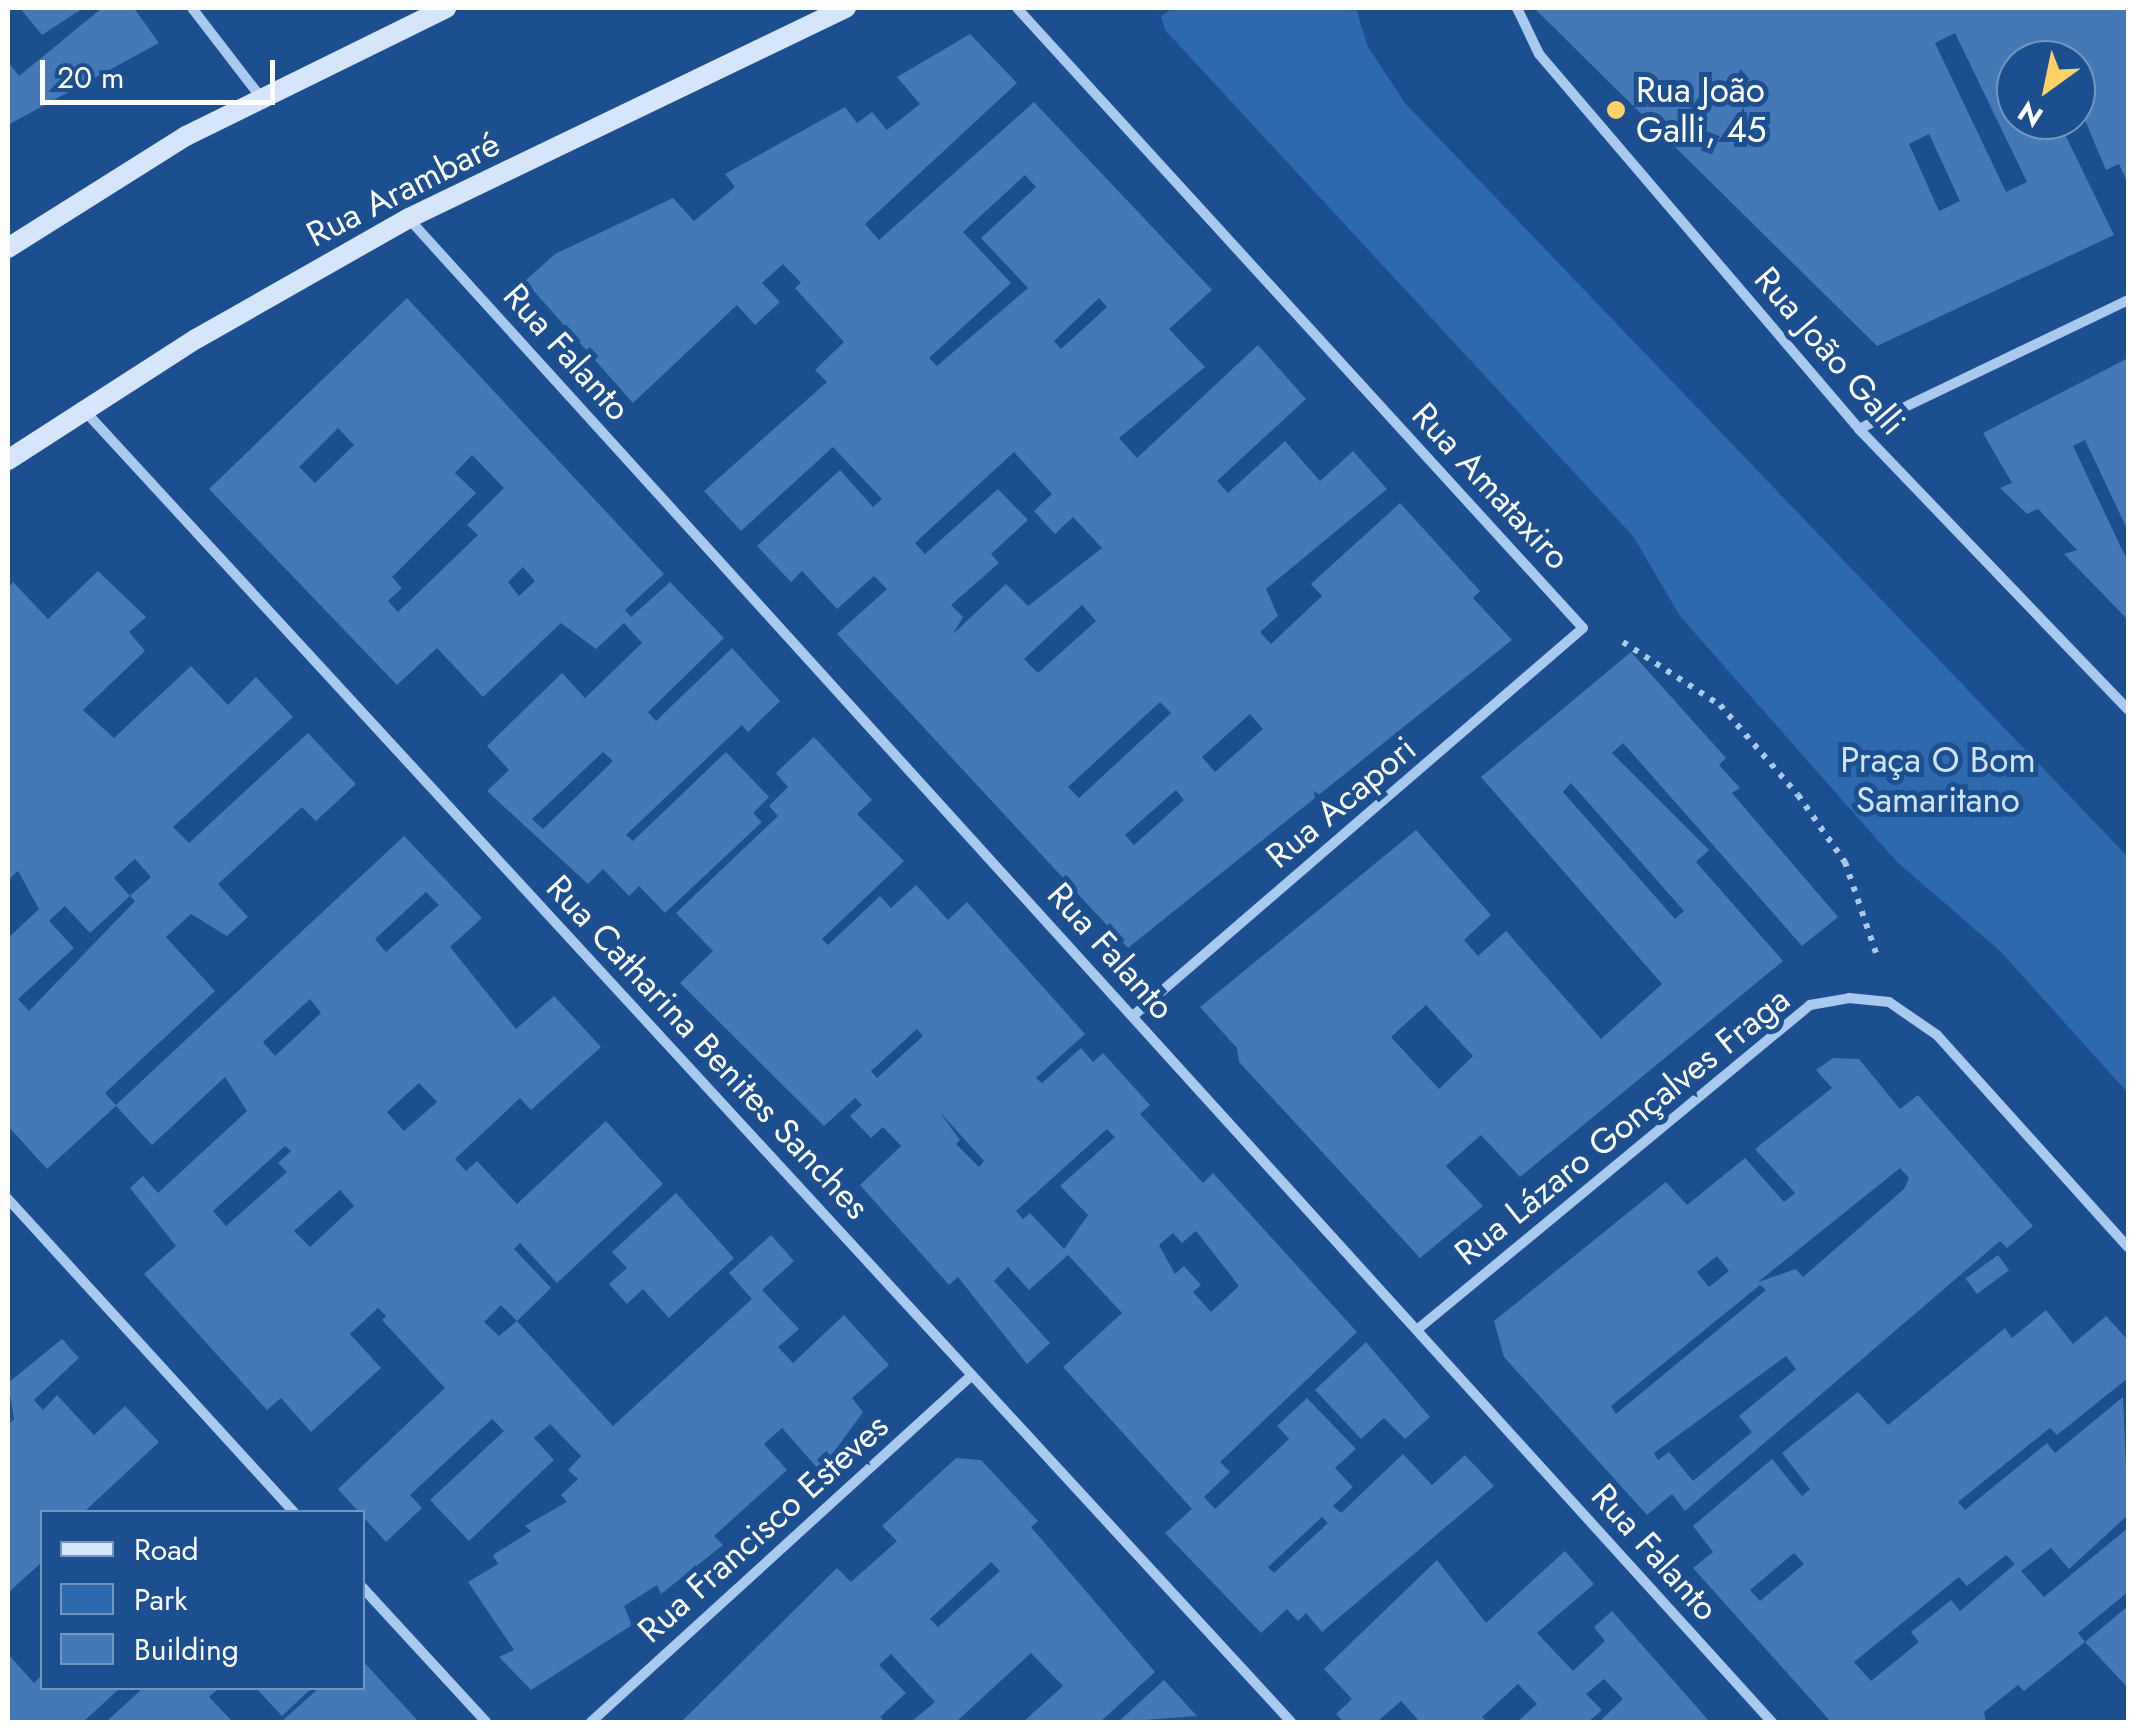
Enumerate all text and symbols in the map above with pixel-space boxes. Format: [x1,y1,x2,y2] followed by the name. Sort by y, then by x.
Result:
[45,40,280,102] scale bar
[1996,40,2096,140] north arrow
[57,56,124,99] text: 20 m
[1636,69,1767,151] place label: Rua João Galli, 45
[2010,91,2051,137] text: N
[1605,99,1627,121] marker: Rua João Galli, 45
[300,122,506,256] street label: Rua Arambaré
[1746,259,1914,443] street label: Rua João Galli
[495,275,639,429] street label: Rua Falanto
[1403,394,1579,578] street label: Rua Amataxiro
[1258,727,1424,877] street label: Rua Acapori
[1840,739,2036,821] park label: Praça O Bom Samaritano
[538,867,878,1227] street label: Rua Catharina Benites Sanches
[1039,874,1183,1028] street label: Rua Falanto
[1446,978,1798,1274] street label: Rua Lázaro Gonçalves Fraga
[629,1405,897,1651] street label: Rua Francisco Esteves
[1583,1475,1727,1629] street label: Rua Falanto
[40,1510,365,1690] legend
[134,1528,199,1571] text: Road
[134,1578,187,1621] text: Park
[134,1628,239,1671] text: Building

